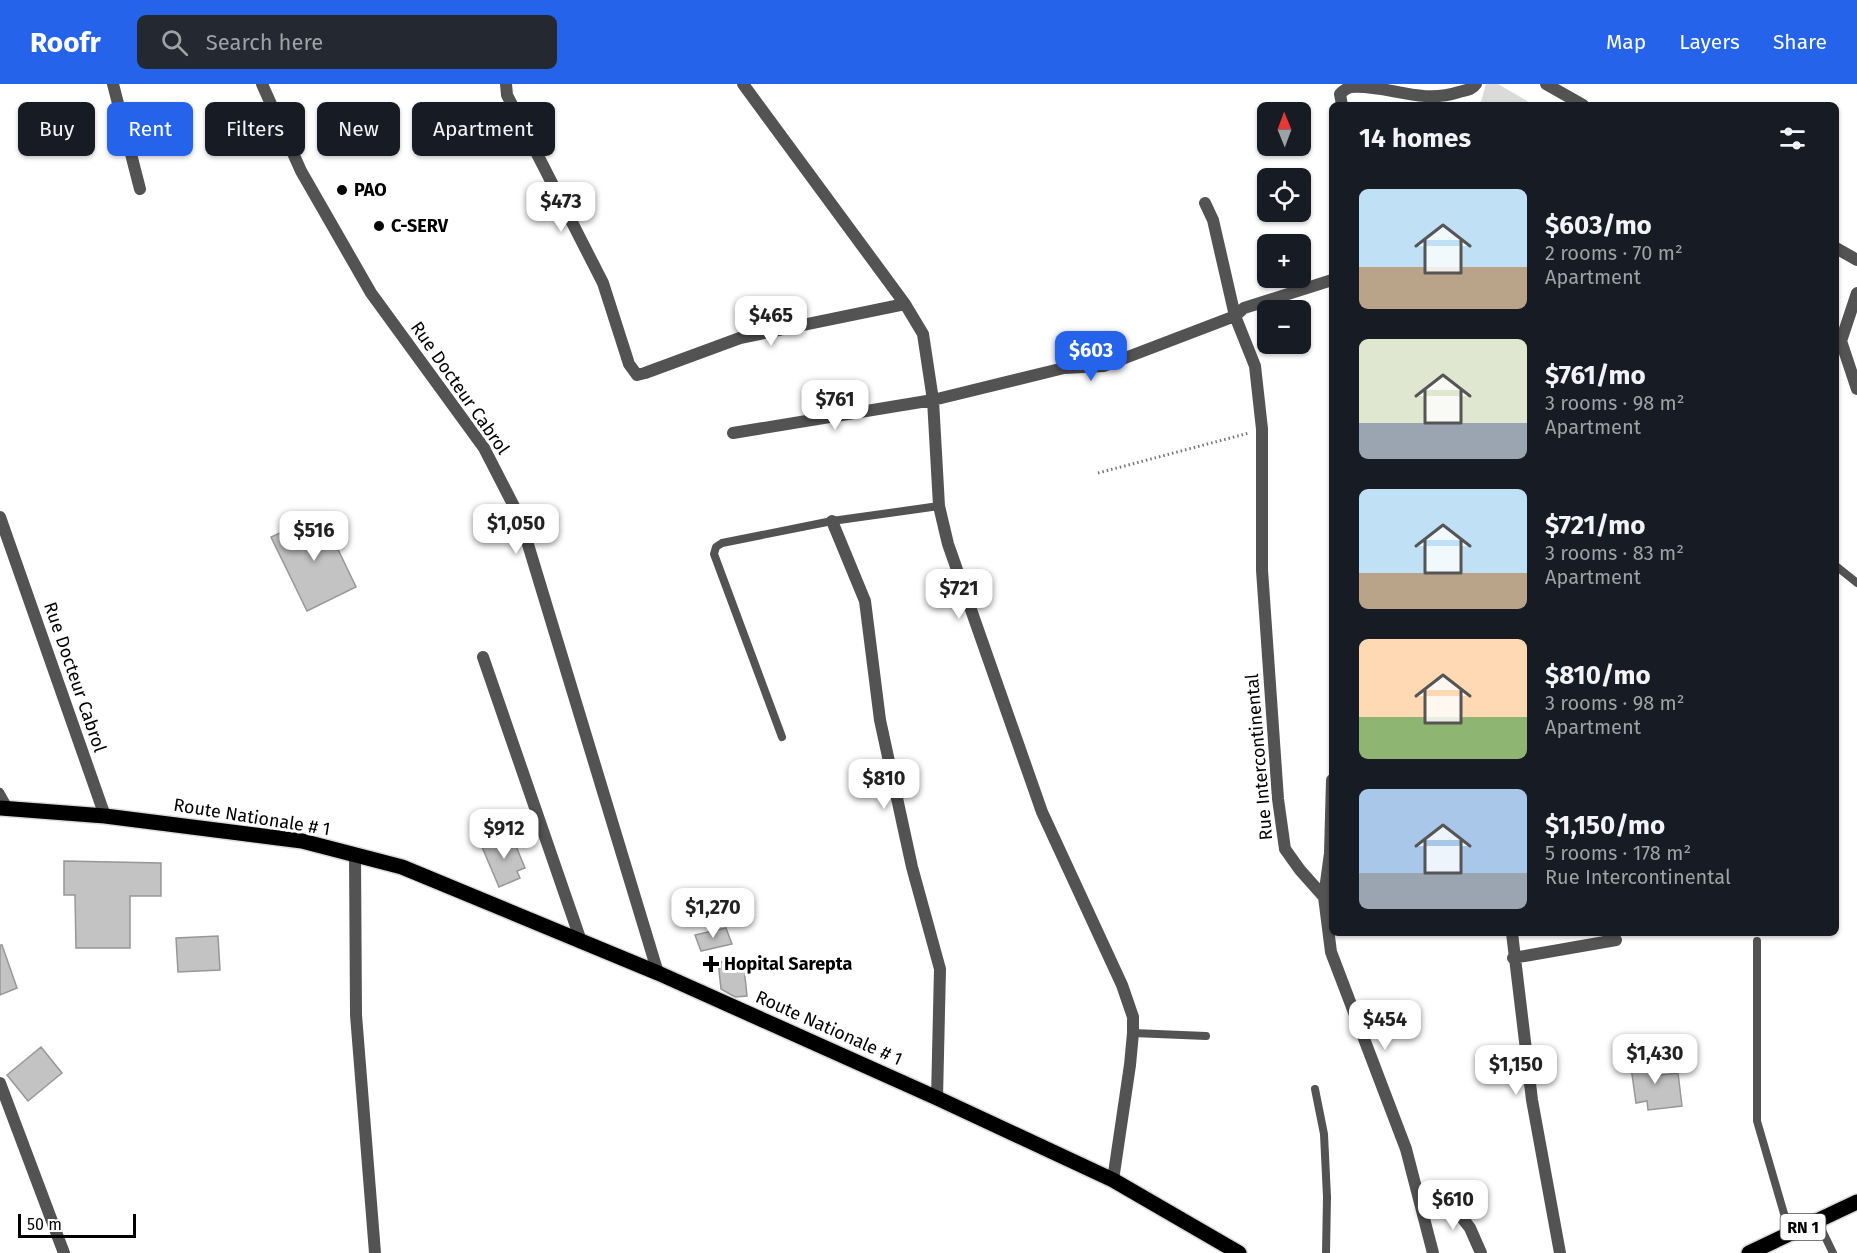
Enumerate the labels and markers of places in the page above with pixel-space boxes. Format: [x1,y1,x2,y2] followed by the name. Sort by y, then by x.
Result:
[354,179,387,201] place label: PAO
[525,182,597,233] pin: $473
[335,183,349,197] marker: PAO
[391,215,449,237] place label: C-SERV
[372,219,386,233] marker: C-SERV
[735,296,807,347] pin: $465
[1055,331,1127,382] pin: $603
[799,380,871,431] pin: $761
[467,504,565,555] pin: $1,050
[278,511,350,562] pin: $516
[923,569,995,620] pin: $721
[848,759,920,810] pin: $810
[468,809,540,860] pin: $912
[664,888,762,939] pin: $1,270
[724,953,853,975] place label: Hopital Sarepta
[702,955,720,973] marker: Hopital Sarepta
[1349,1000,1421,1051] pin: $454
[1606,1034,1704,1085] pin: $1,430
[1467,1045,1565,1096] pin: $1,150
[1417,1180,1489,1231] pin: $610

